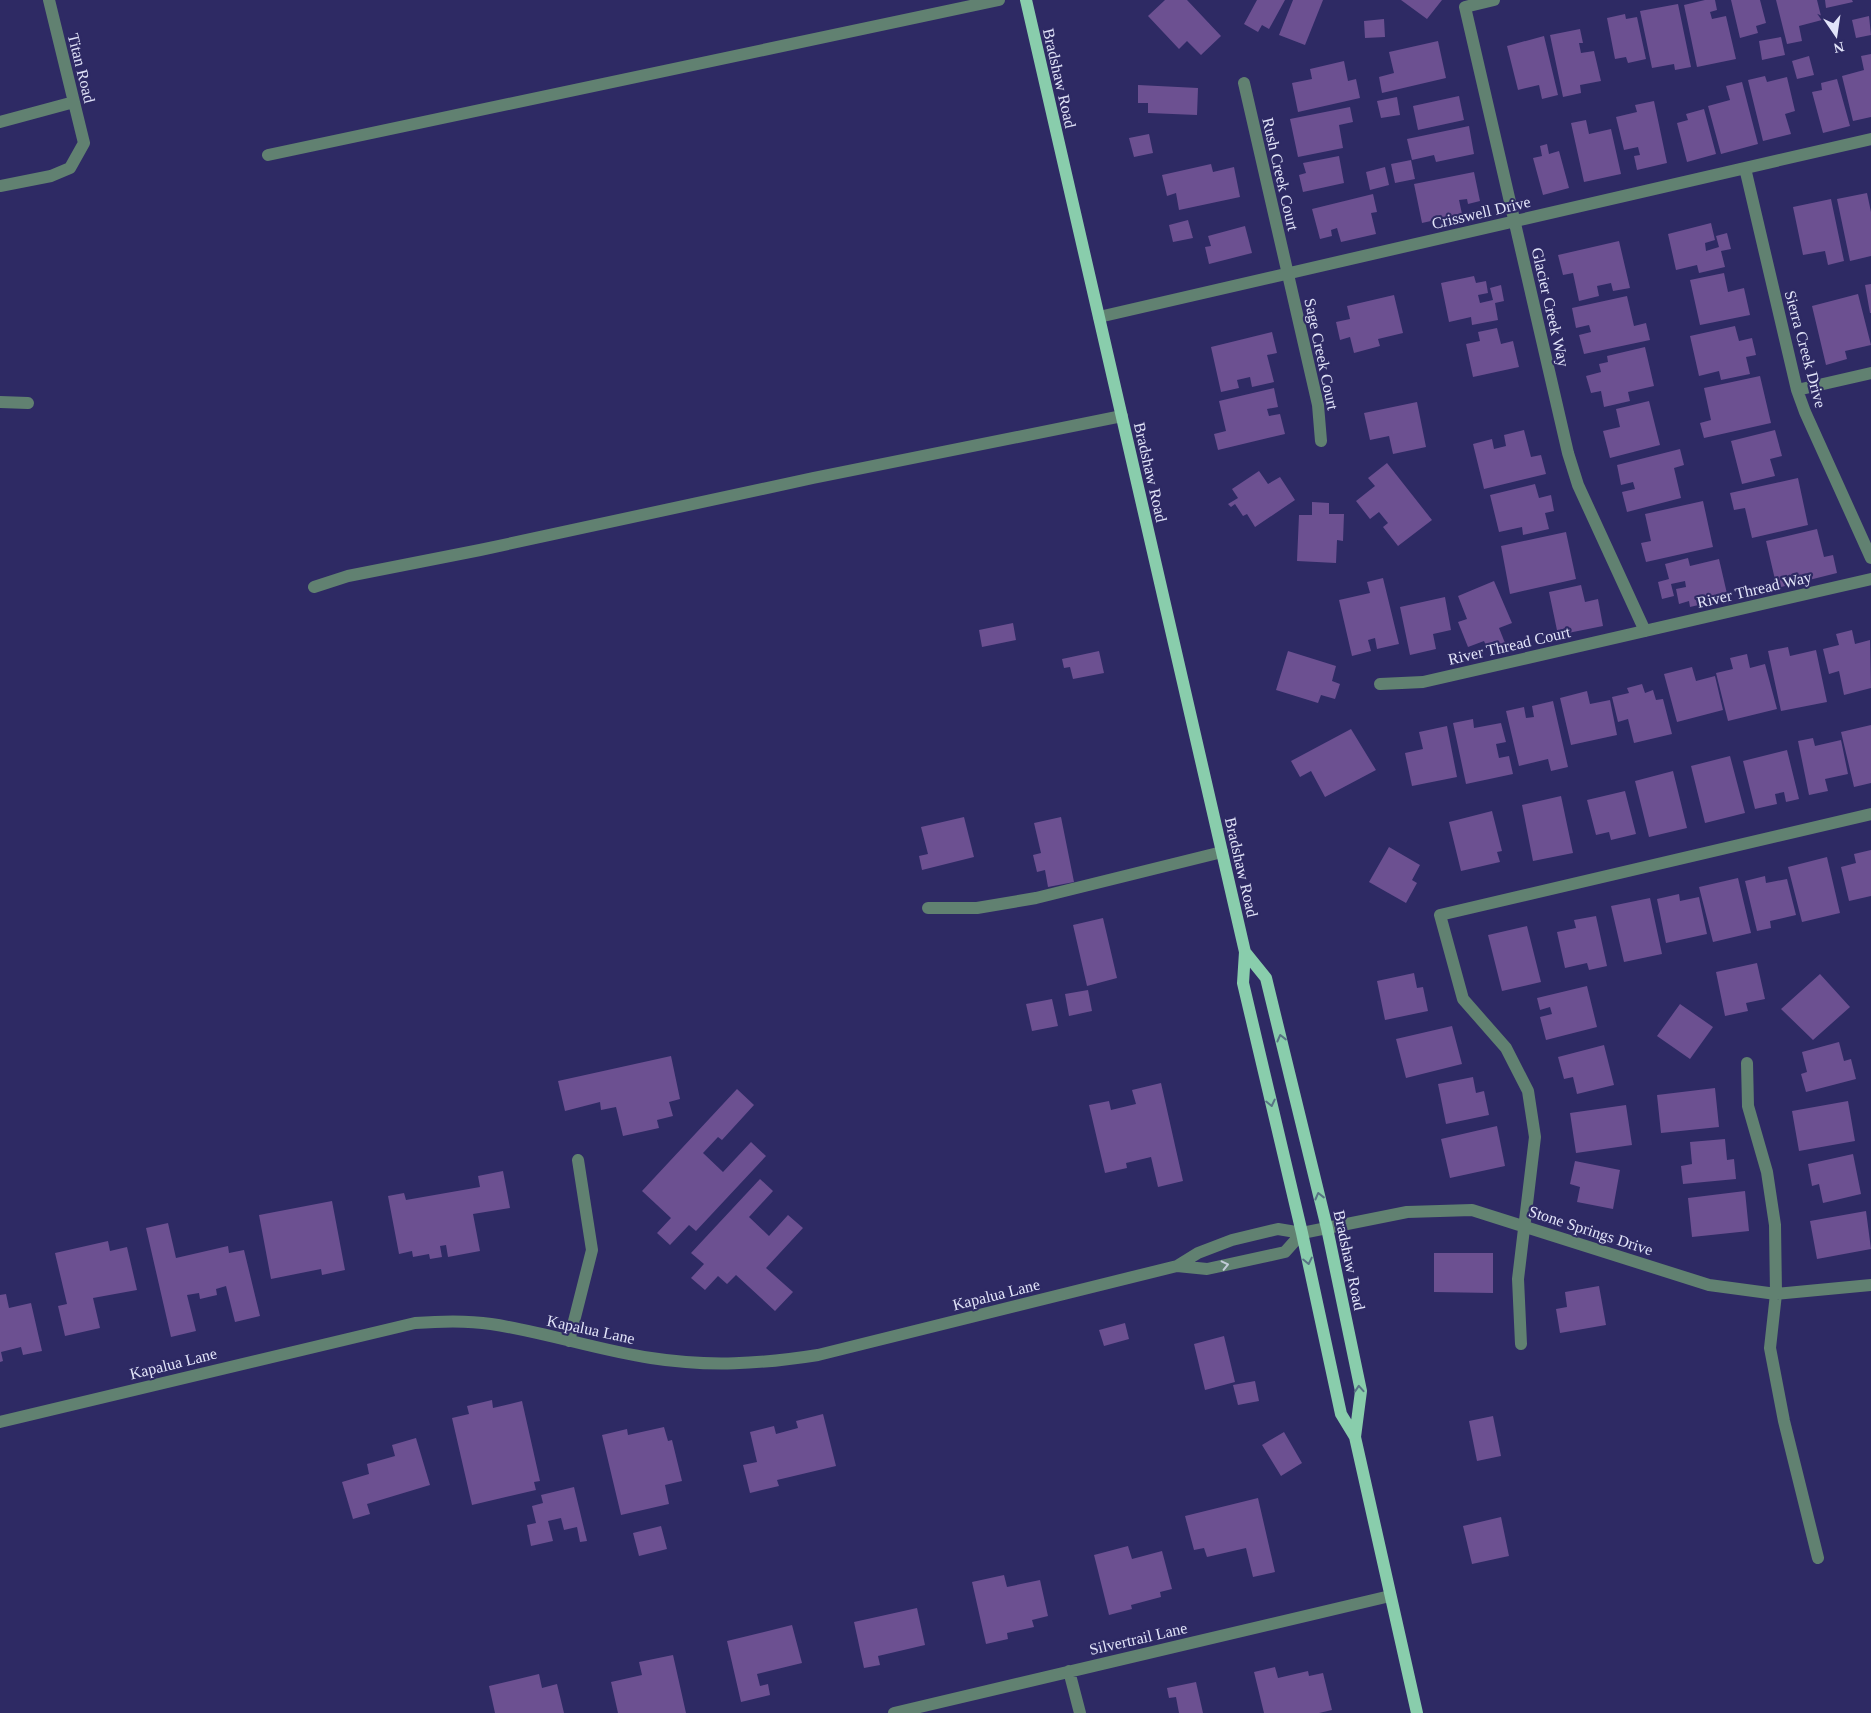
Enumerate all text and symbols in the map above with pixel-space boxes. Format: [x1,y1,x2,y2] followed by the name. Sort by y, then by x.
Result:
[1811,10,1861,60] north arrow
[1040,27,1079,130] street label: Bradshaw Road
[65,32,98,105] street label: Titan Road
[1832,39,1845,56] text: N
[1259,116,1302,233] street label: Rush Creek Court
[1430,193,1532,232] street label: Crisswell Drive
[1528,246,1573,369] street label: Glacier Creek Way
[1782,289,1829,410] street label: Sierra Creek Drive
[1300,297,1342,412] street label: Sage Creek Court
[1131,421,1170,524] street label: Bradshaw Road
[1695,568,1813,612] street label: River Thread Way
[1446,623,1572,668] street label: River Thread Court
[1222,816,1261,919] street label: Bradshaw Road
[1276,1034,1286,1042] one-way arrow
[1265,1098,1276,1107] one-way arrow
[1314,1191,1325,1200] one-way arrow
[1526,1202,1655,1260] street label: Stone Springs Drive
[1331,1209,1368,1312] street label: Bradshaw Road
[1302,1256,1313,1265] one-way arrow
[1220,1260,1229,1271] one-way arrow
[951,1275,1042,1315] street label: Kapalua Lane
[545,1312,636,1348] street label: Kapalua Lane
[128,1344,219,1384] street label: Kapalua Lane
[1354,1385,1365,1393] one-way arrow
[1087,1619,1189,1658] street label: Silvertrail Lane

